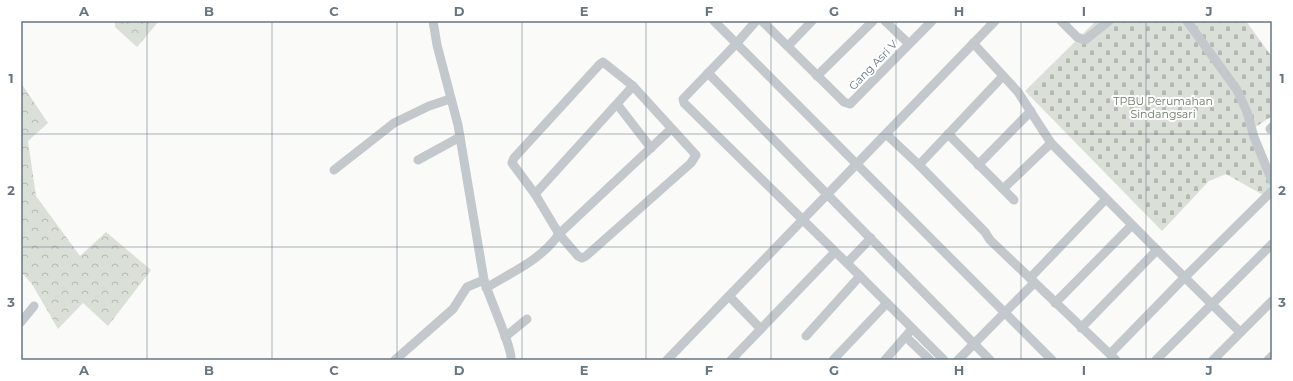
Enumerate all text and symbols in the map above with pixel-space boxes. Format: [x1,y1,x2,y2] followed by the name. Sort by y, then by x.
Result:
[78,3,90,19] text: A
[204,3,214,19] text: B
[329,3,339,19] text: C
[454,3,465,19] text: D
[580,3,589,19] text: E
[705,3,713,19] text: F
[829,3,839,19] text: G
[954,3,964,19] text: H
[1082,3,1086,19] text: I
[1204,3,1213,19] text: J
[846,37,900,93] street label: Gang Asri V
[8,70,14,86] text: 1
[1279,70,1285,86] text: 1
[1113,94,1213,121] park label: TPBU Perumahan Sindangsari
[7,182,15,198] text: 2
[1278,182,1286,198] text: 2
[6,294,15,310] text: 3
[1277,294,1286,310] text: 3
[78,362,90,378] text: A
[204,362,214,378] text: B
[329,362,339,378] text: C
[454,362,465,378] text: D
[580,362,589,378] text: E
[705,362,713,378] text: F
[829,362,839,378] text: G
[954,362,964,378] text: H
[1082,362,1086,378] text: I
[1204,362,1213,378] text: J

